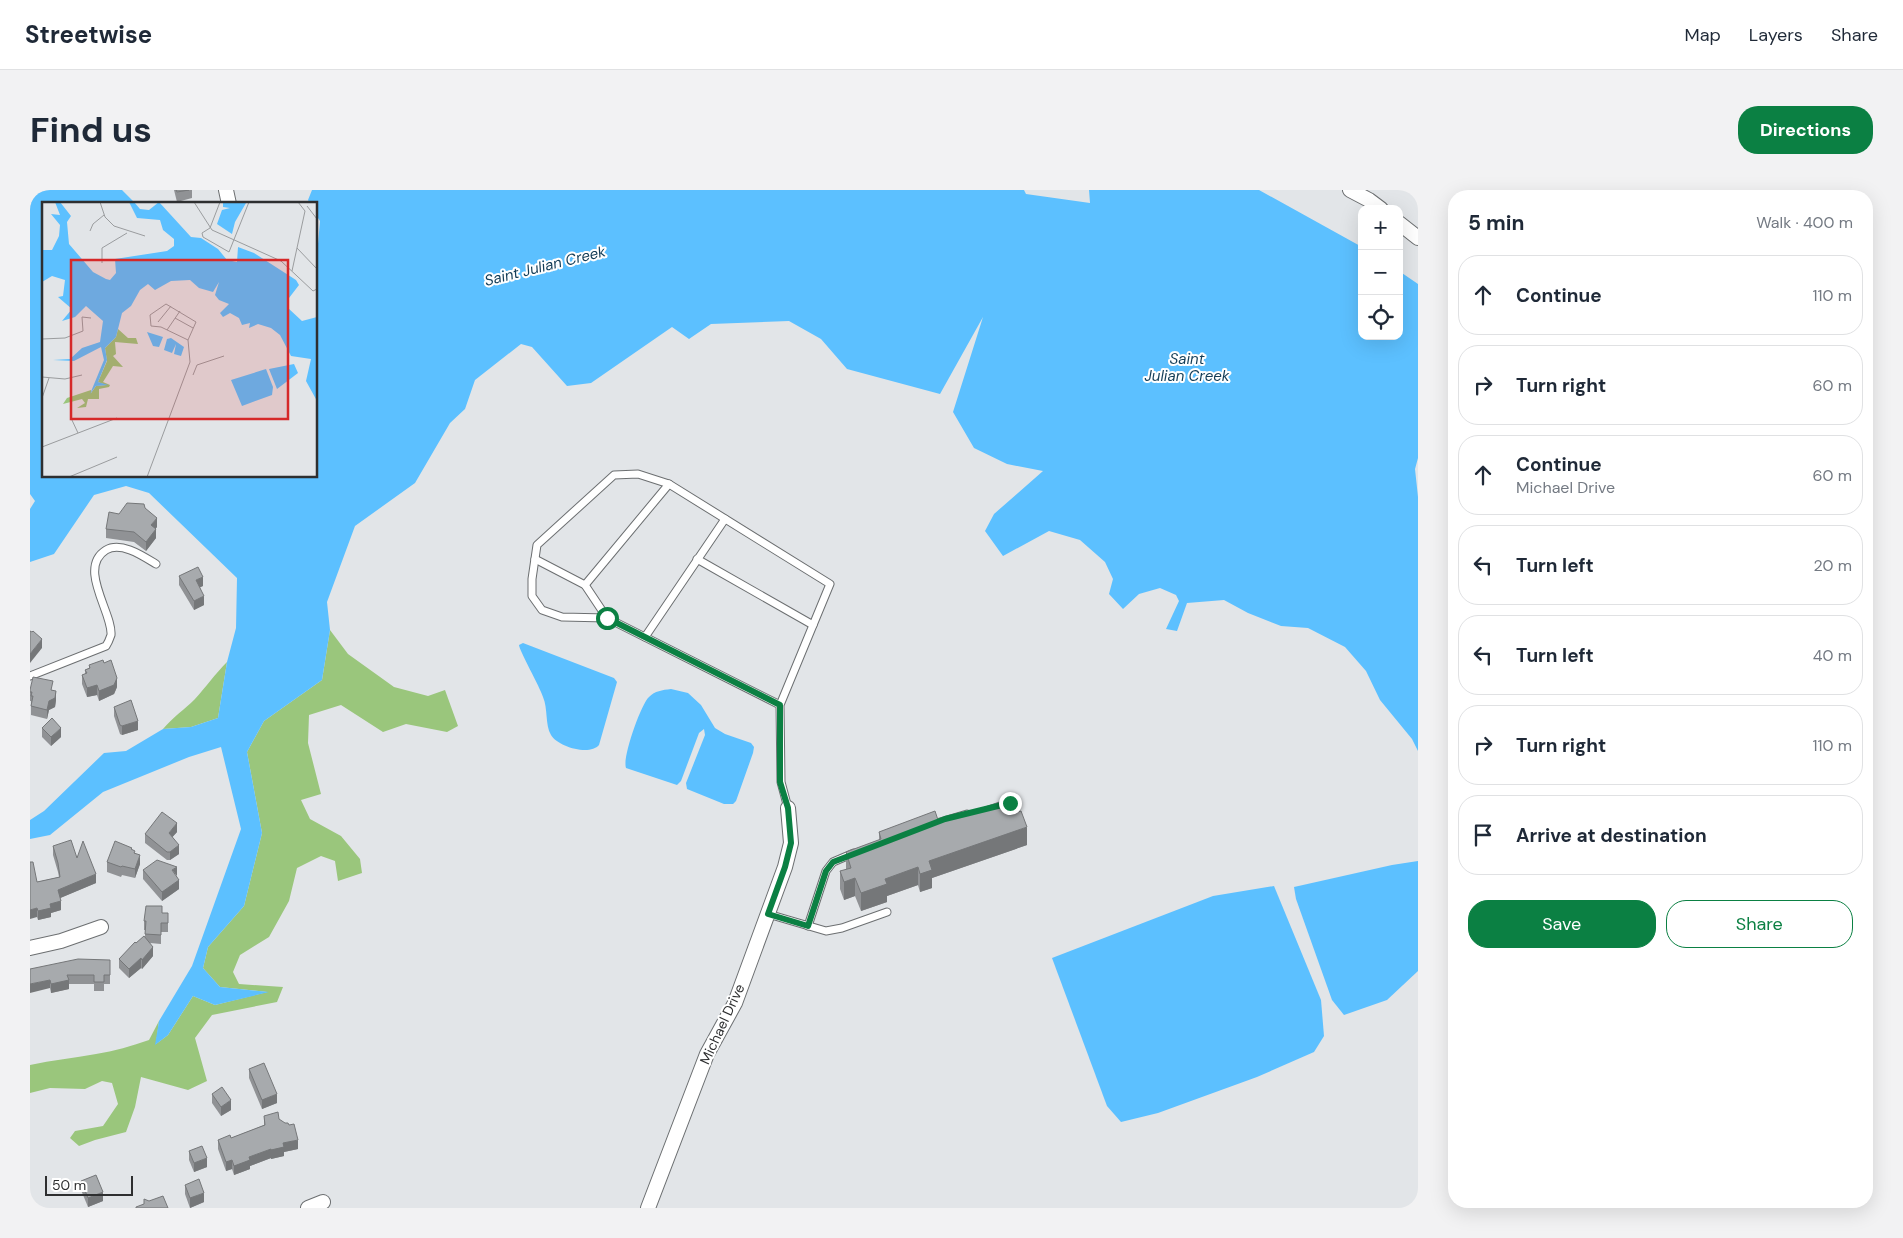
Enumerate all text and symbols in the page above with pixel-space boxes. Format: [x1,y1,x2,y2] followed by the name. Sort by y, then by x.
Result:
[25,19,152,50] text: Streetwise
[1685,23,1721,47] text: Map
[1749,23,1803,47] text: Layers
[1831,23,1878,47] text: Share
[1738,106,1873,154] button: Directions
[30,107,152,153] text: Find us
[42,202,318,478] inset map
[1358,205,1403,340] map controls
[1358,205,1403,250] button: +
[1468,209,1524,237] text: 5 min
[1756,212,1853,233] text: Walk · 400 m
[482,241,608,291] water label: Saint Julian Creek
[1358,250,1403,295] button: −
[1469,281,1497,309] icon: ahead
[1516,283,1602,308] text: Continue
[1813,285,1852,306] text: 110 m
[1358,295,1403,340] button: locate
[1145,349,1230,386] water label: Saint Julian Creek
[1469,371,1497,399] icon: right
[1516,373,1606,398] text: Turn right
[1812,375,1852,396] text: 60 m
[1516,452,1602,477] text: Continue
[1469,461,1497,489] icon: ahead
[1812,465,1852,486] text: 60 m
[1516,477,1615,498] text: Michael Drive
[1469,551,1497,579] icon: left
[1516,553,1594,578] text: Turn left
[1813,555,1852,576] text: 20 m
[596,607,619,630] route start
[1469,641,1497,669] icon: left
[1516,643,1594,668] text: Turn left
[1813,645,1852,666] text: 40 m
[1469,731,1497,759] icon: right
[1516,733,1606,758] text: Turn right
[1813,735,1852,756] text: 110 m
[999,792,1022,815] route end
[1469,821,1497,849] icon: arrive
[1516,823,1707,848] text: Arrive at destination
[1468,900,1656,948] button: Save
[1666,900,1853,948] button: Share
[696,981,749,1067] street label: Michael Drive
[45,1173,132,1196] scale bar
[52,1176,86,1194] text: 50 m

